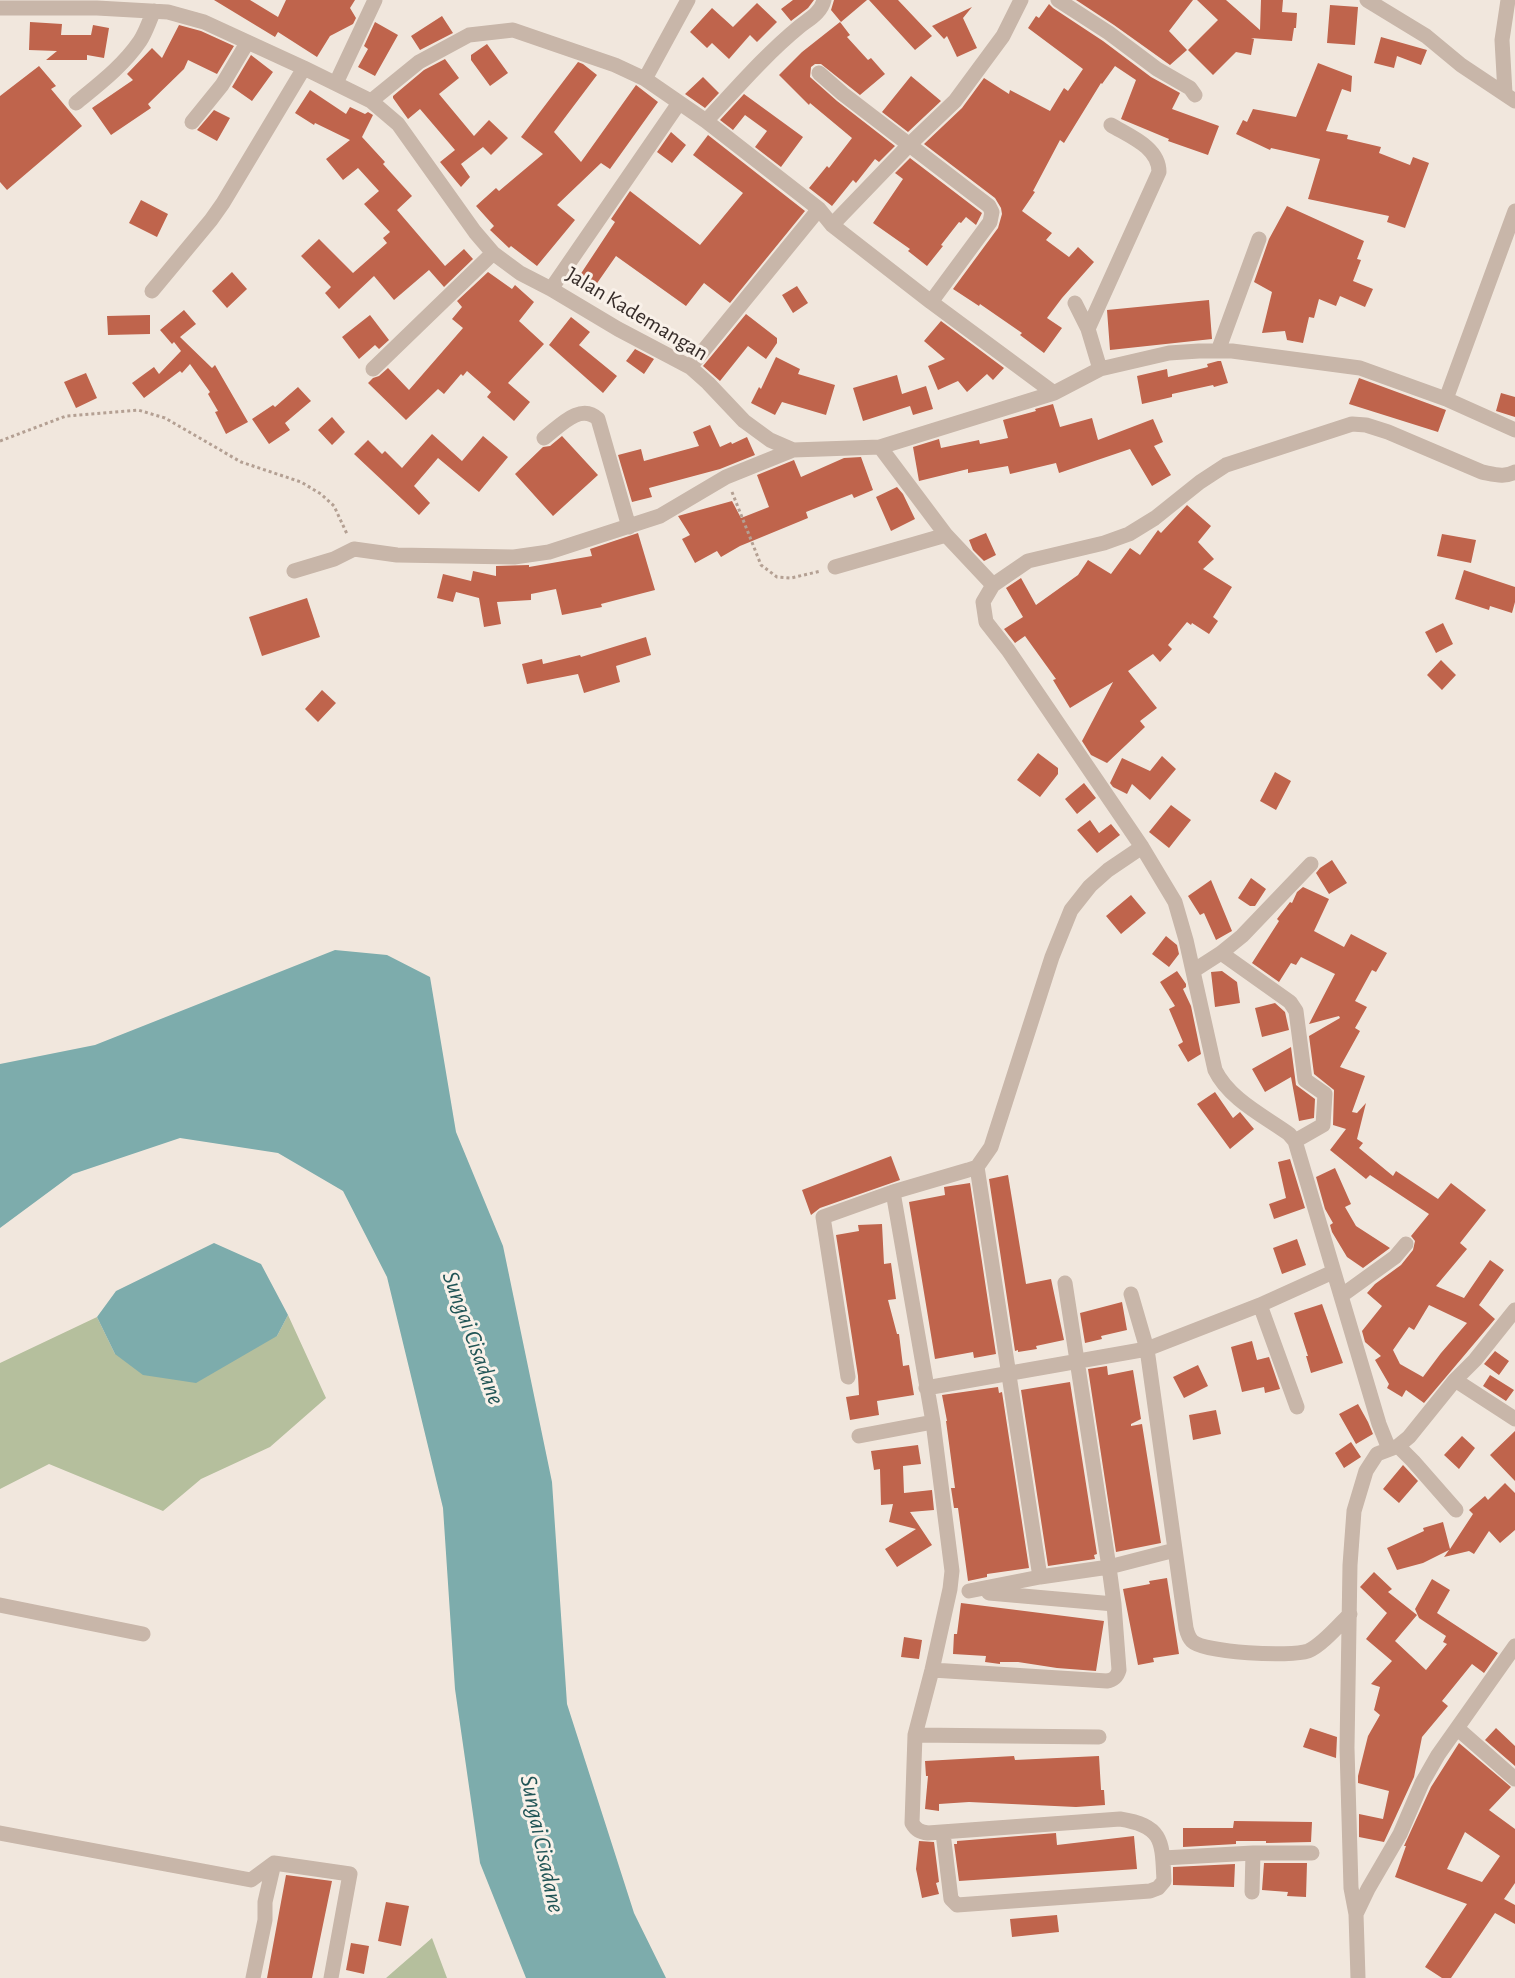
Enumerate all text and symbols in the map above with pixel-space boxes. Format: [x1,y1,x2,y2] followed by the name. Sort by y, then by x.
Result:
[561,261,713,367] street label: Jalan Kademangan
[436,1267,510,1409] water label: Sungai Cisadane
[513,1773,571,1915] water label: Sungai Cisadane

